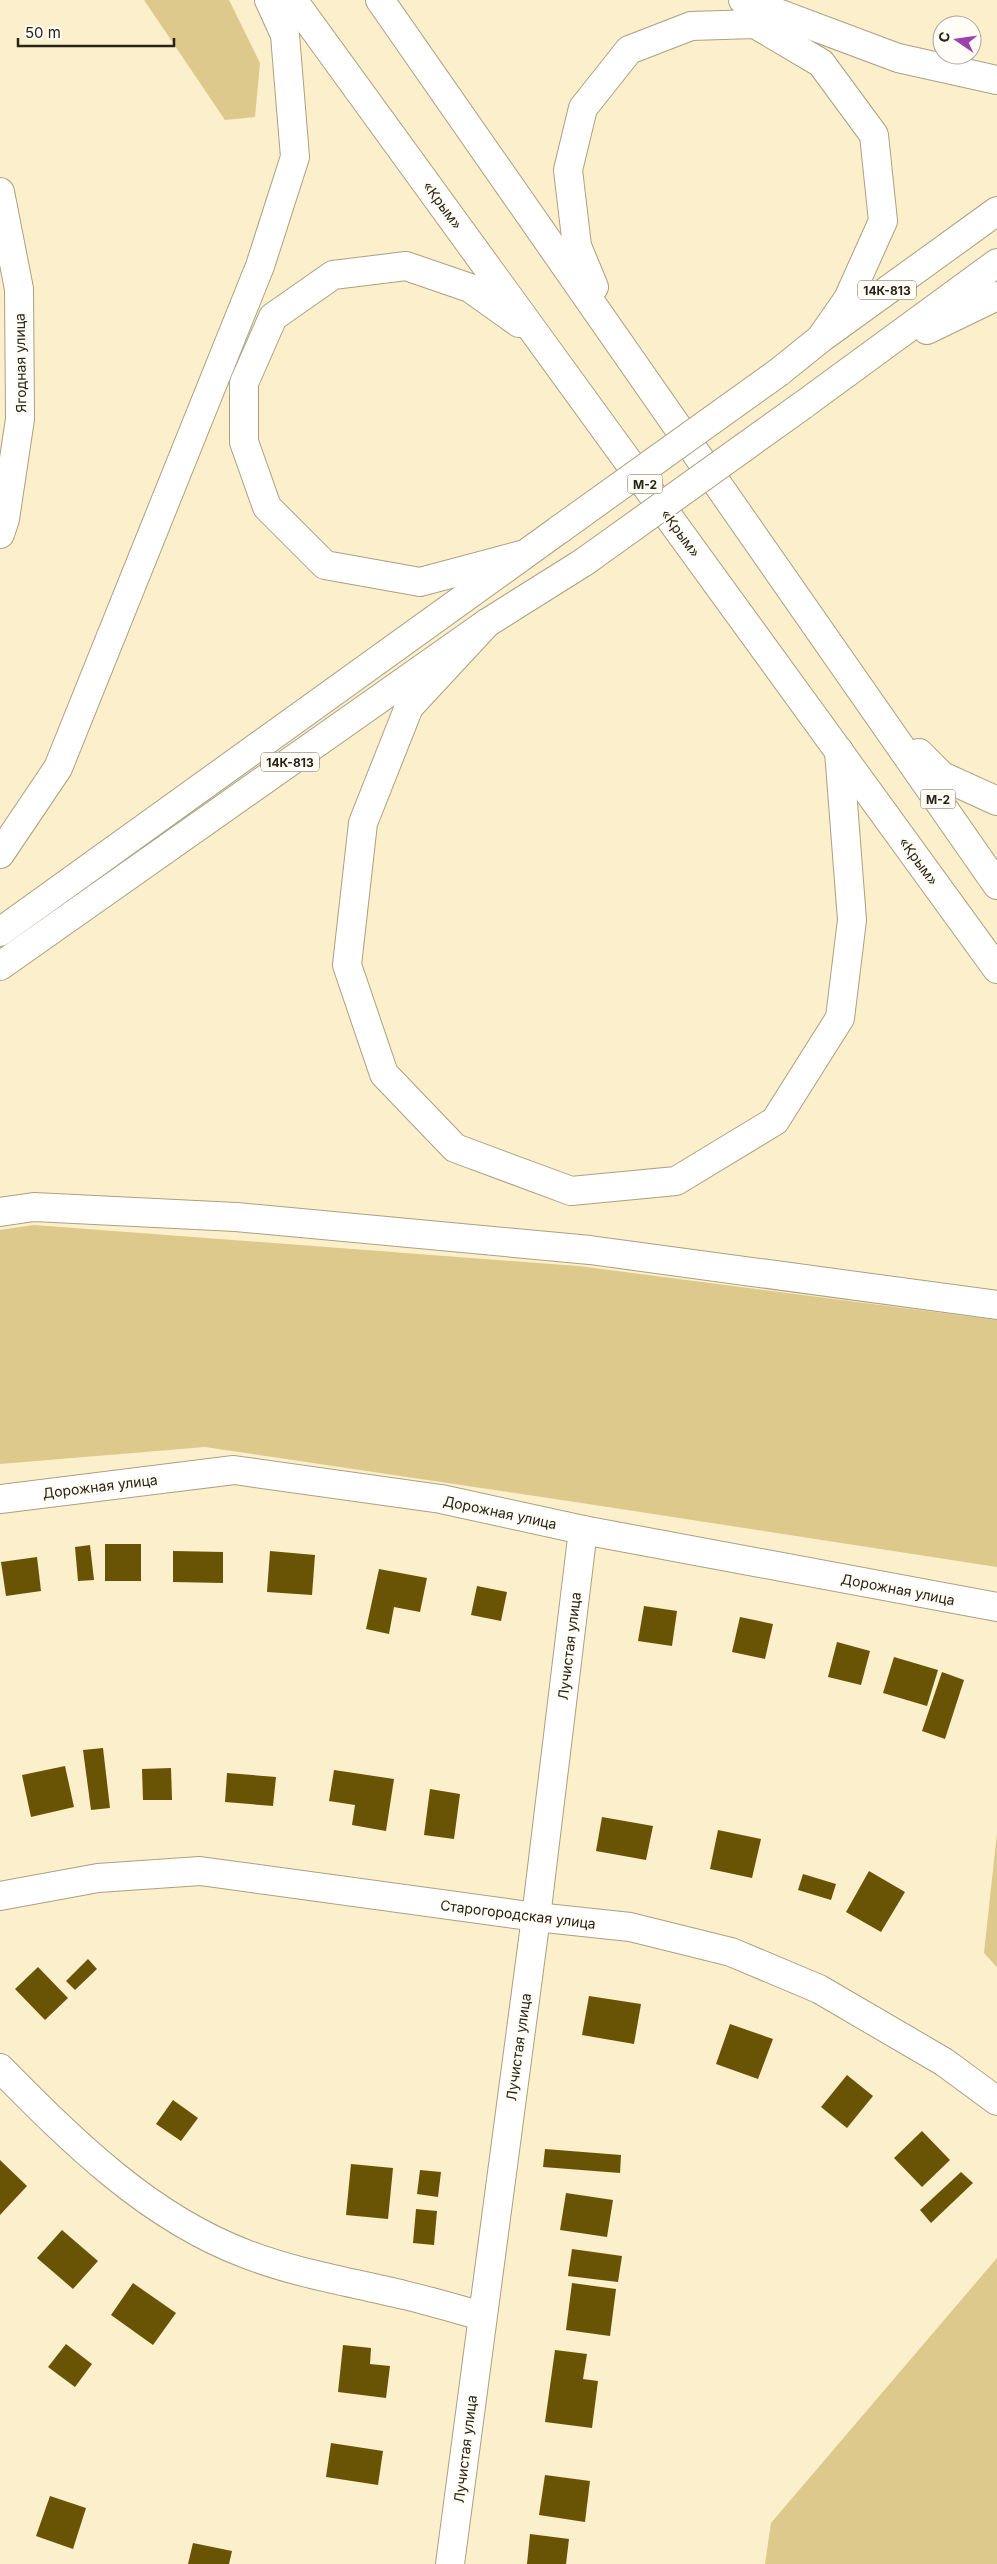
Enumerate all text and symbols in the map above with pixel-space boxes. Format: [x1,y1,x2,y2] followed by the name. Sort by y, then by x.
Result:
[18,15,174,47] scale bar
[932,15,982,65] north arrow
[25,23,61,42] text: 50 m
[934,30,953,44] text: С
[420,178,466,232] street label: «Крым»
[858,280,916,300] road number: 14К-813
[11,313,29,413] street label: Ягодная улица
[628,474,662,494] road number: М-2
[658,506,704,560] street label: «Крым»
[261,752,319,772] road number: 14К-813
[920,790,956,809] road number: М-2
[896,834,942,888] street label: «Крым»
[42,1471,158,1501] street label: Дорожная улица
[442,1492,558,1532] street label: Дорожная улица
[840,1570,956,1608] street label: Дорожная улица
[554,1591,584,1701] street label: Лучистая улица
[439,1896,597,1932] street label: Старогородская улица
[502,1992,534,2102] street label: Лучистая улица
[450,2394,480,2504] street label: Лучистая улица

